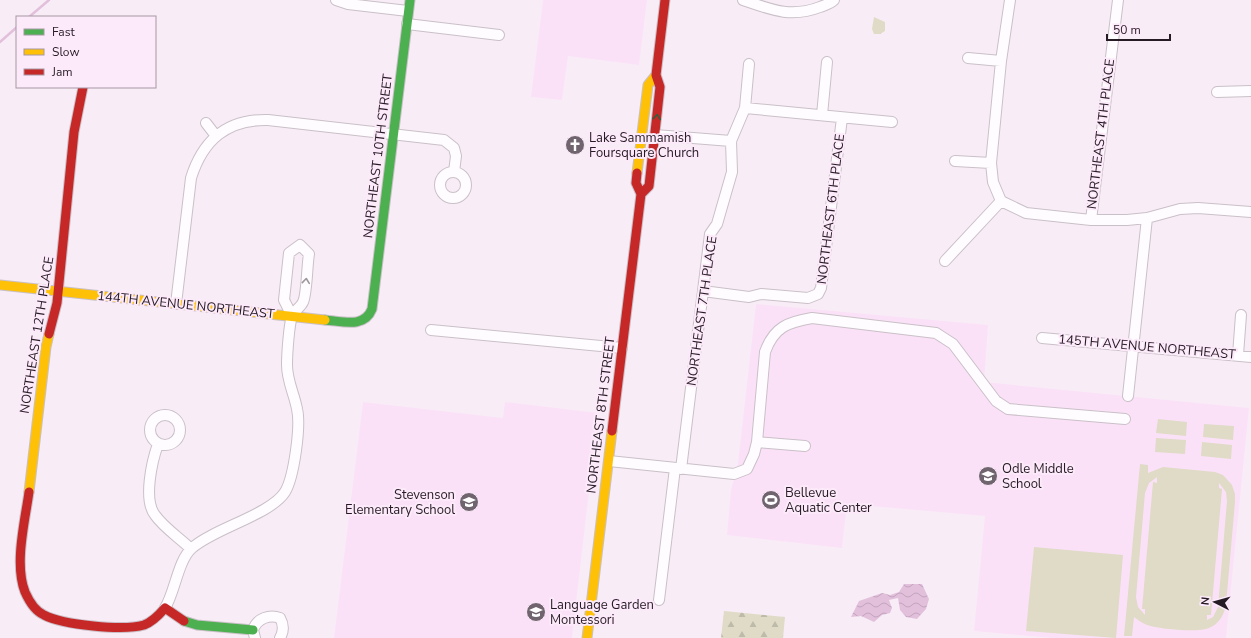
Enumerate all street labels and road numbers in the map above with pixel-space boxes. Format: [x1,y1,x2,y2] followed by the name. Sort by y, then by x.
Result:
[1083,58,1119,210] street label: NORTHEAST 4TH PLACE
[359,73,397,239] street label: NORTHEAST 10TH STREET
[813,133,849,285] street label: NORTHEAST 6TH PLACE
[683,235,721,387] street label: NORTHEAST 7TH PLACE
[16,255,58,415] street label: NORTHEAST 12TH PLACE
[97,287,276,323] street label: 144TH AVENUE NORTHEAST
[1058,330,1237,364] street label: 145TH AVENUE NORTHEAST
[582,336,620,494] street label: NORTHEAST 8TH STREET

